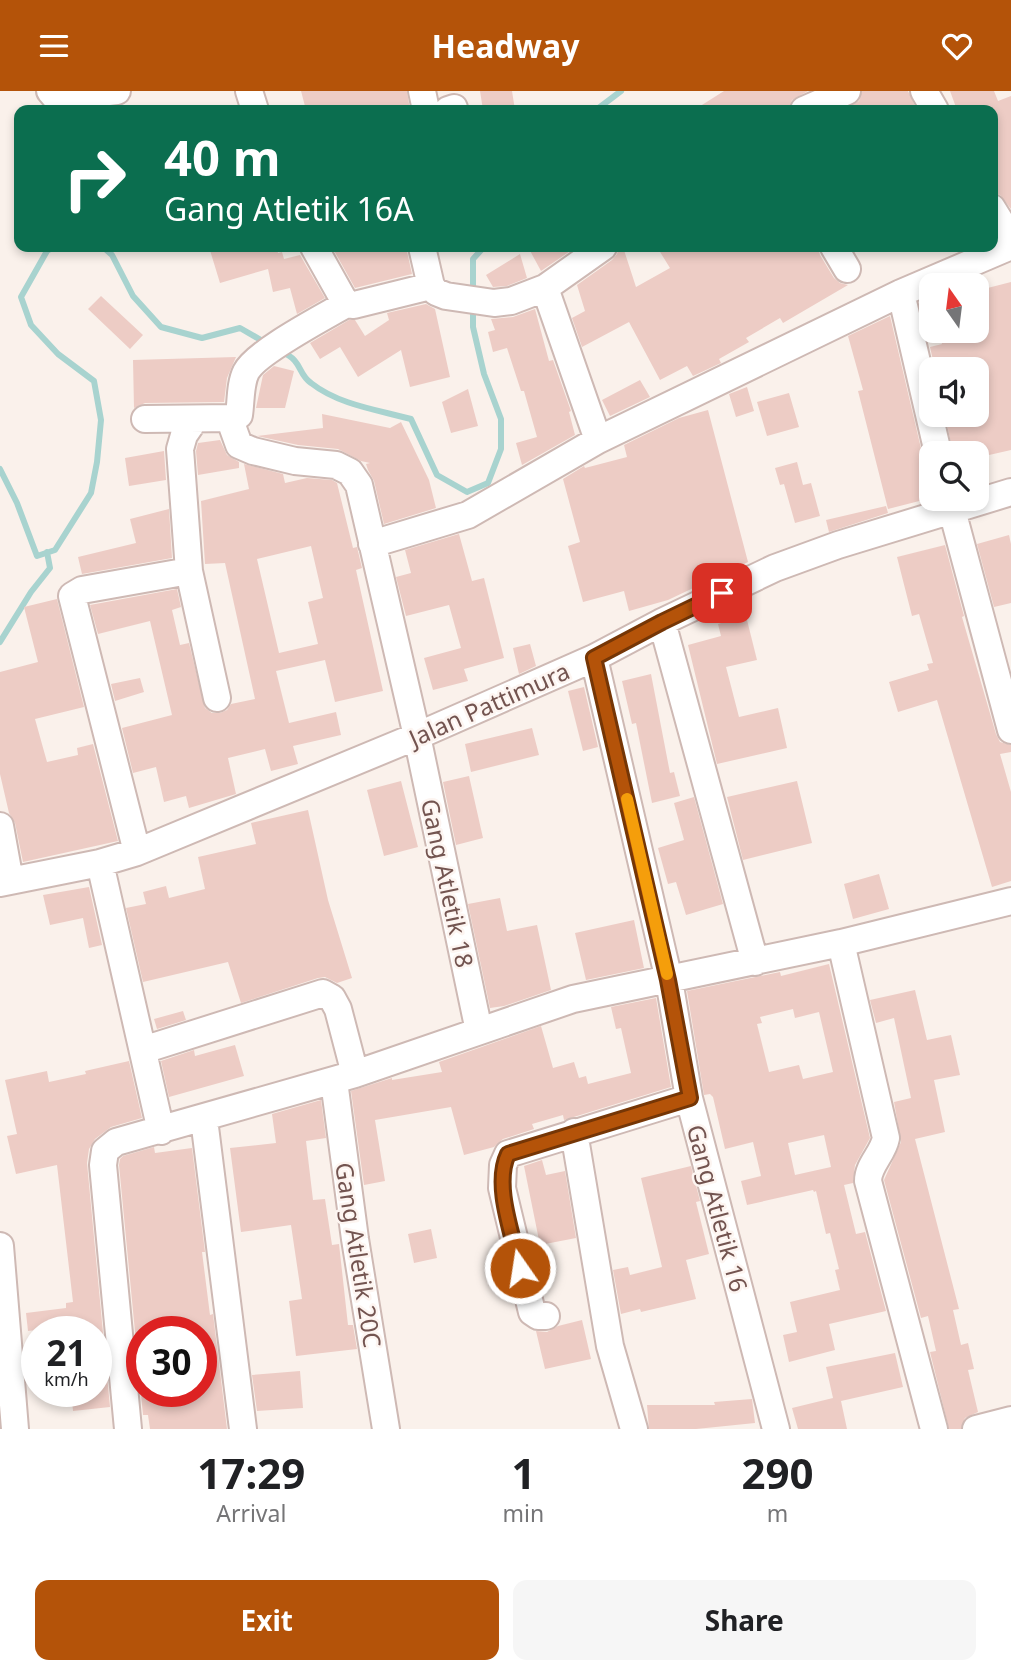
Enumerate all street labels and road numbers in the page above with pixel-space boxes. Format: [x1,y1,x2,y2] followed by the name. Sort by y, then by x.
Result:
[402,654,574,755] street label: Jalan Pattimura
[414,796,482,970] street label: Gang Atletik 18
[680,1121,756,1295] street label: Gang Atletik 16
[328,1160,390,1350] street label: Gang Atletik 20C

